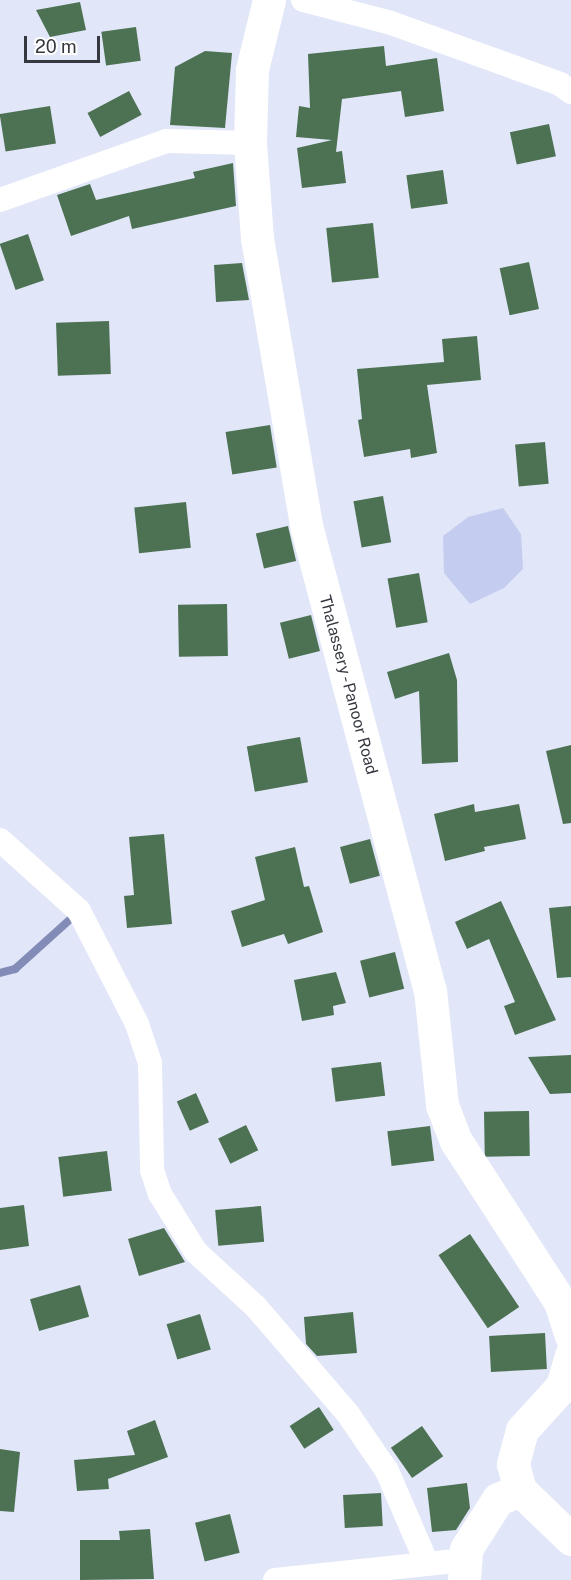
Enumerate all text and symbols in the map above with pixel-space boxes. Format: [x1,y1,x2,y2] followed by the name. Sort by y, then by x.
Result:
[27,24,104,62] scale bar
[35,36,77,57] text: 20 m
[314,591,382,779] street label: Thalassery - Panoor Road

